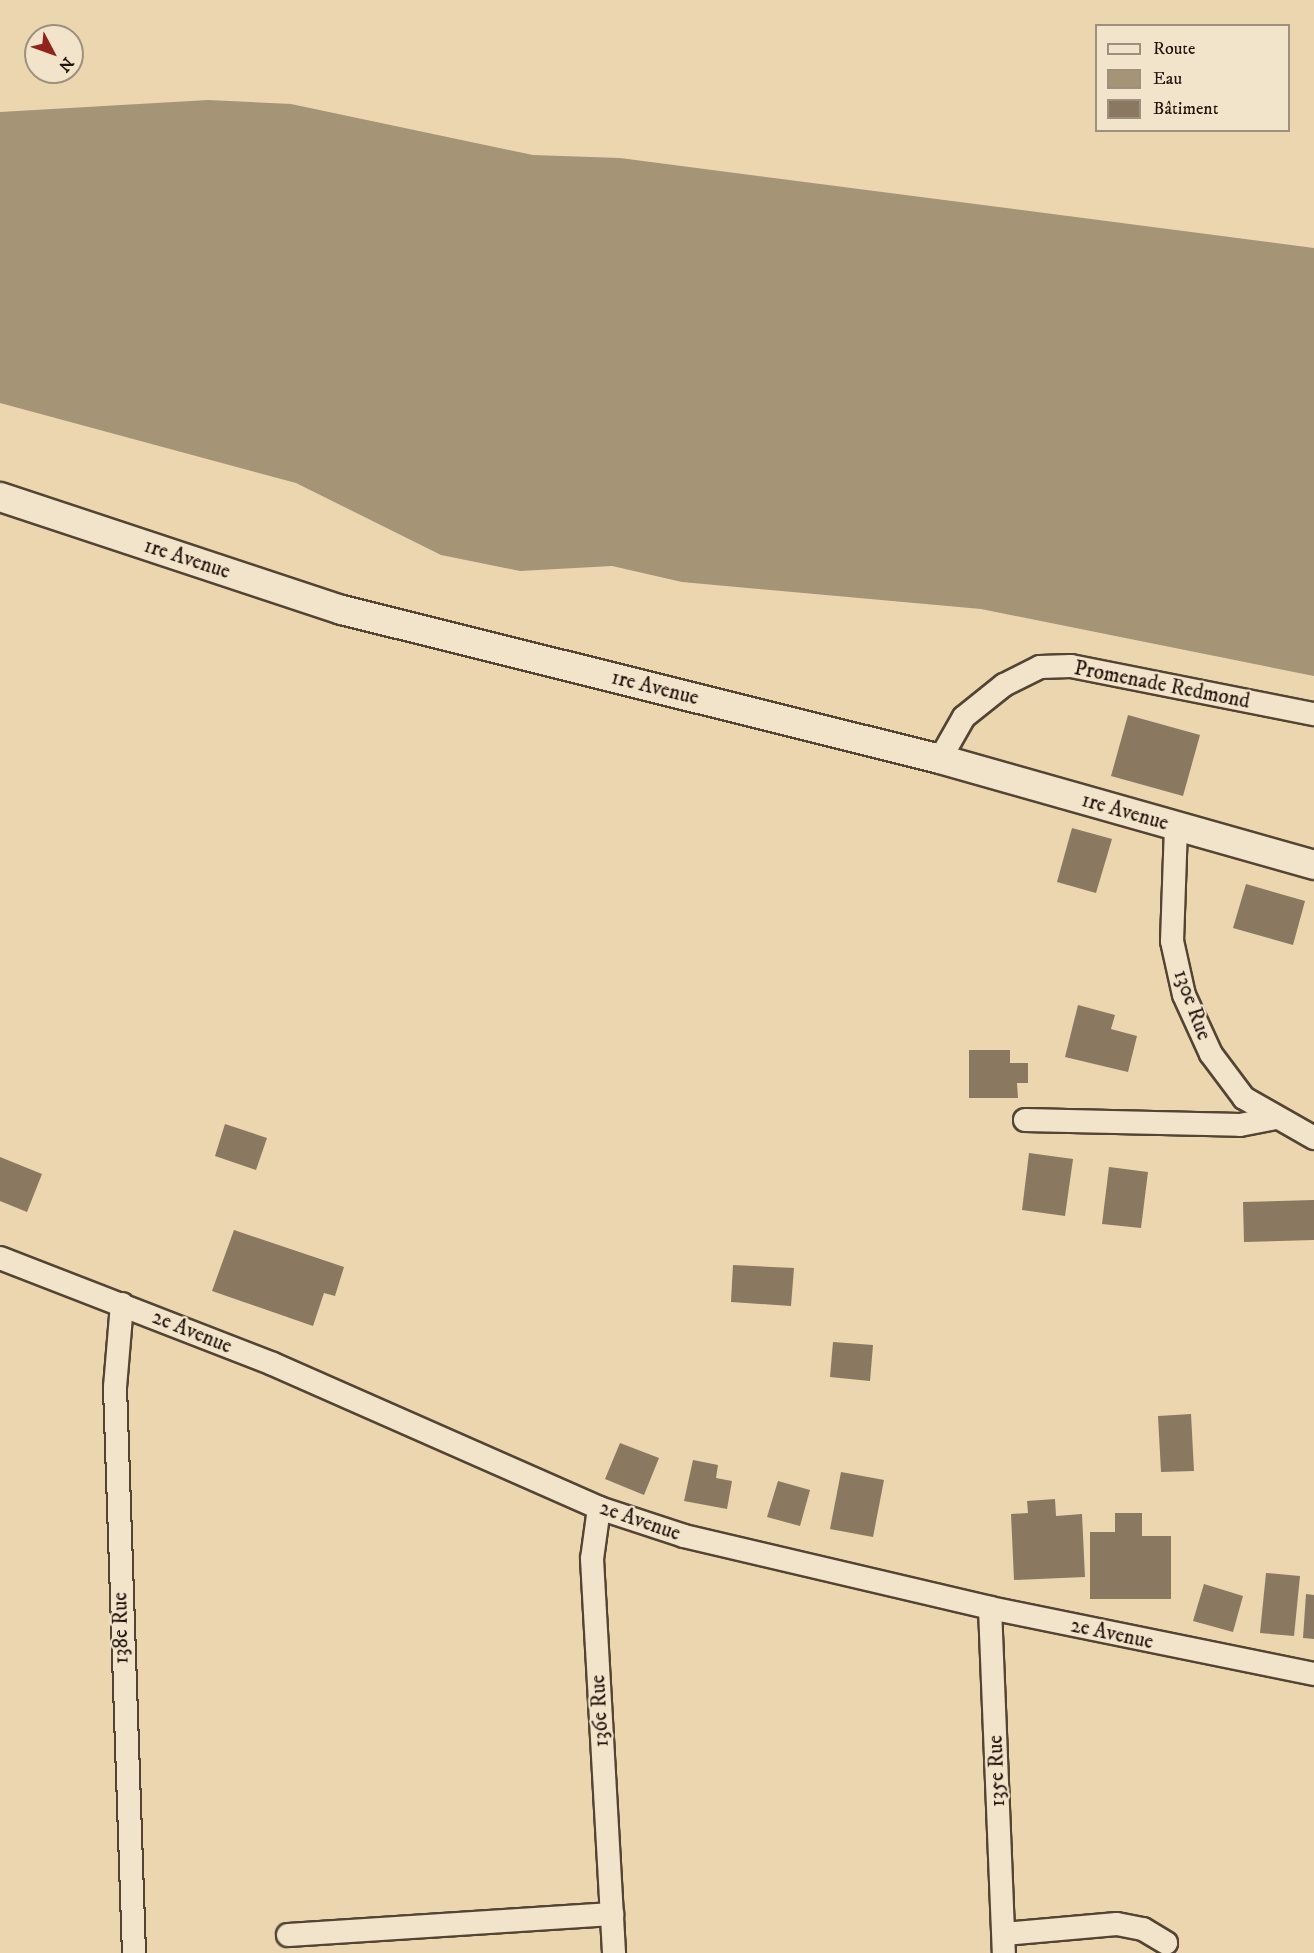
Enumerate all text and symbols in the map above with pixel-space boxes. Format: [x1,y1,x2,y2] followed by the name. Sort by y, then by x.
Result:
[24,24,84,84] north arrow
[1095,24,1290,132] legend
[1153,38,1196,60] text: Route
[54,53,78,76] text: N
[1153,68,1182,90] text: Eau
[1153,98,1218,120] text: Bâtiment
[141,533,233,585] street label: 1re Avenue
[1072,656,1252,714] street label: Promenade Redmond
[609,665,701,711] street label: 1re Avenue
[1079,788,1171,836] street label: 1re Avenue
[1168,966,1216,1044] street label: 130e Rue
[148,1305,236,1359] street label: 2e Avenue
[596,1495,684,1547] street label: 2e Avenue
[108,1592,134,1664] street label: 138e Rue
[1068,1613,1156,1655] street label: 2e Avenue
[586,1674,614,1748] street label: 136e Rue
[983,1735,1011,1807] street label: 135e Rue

